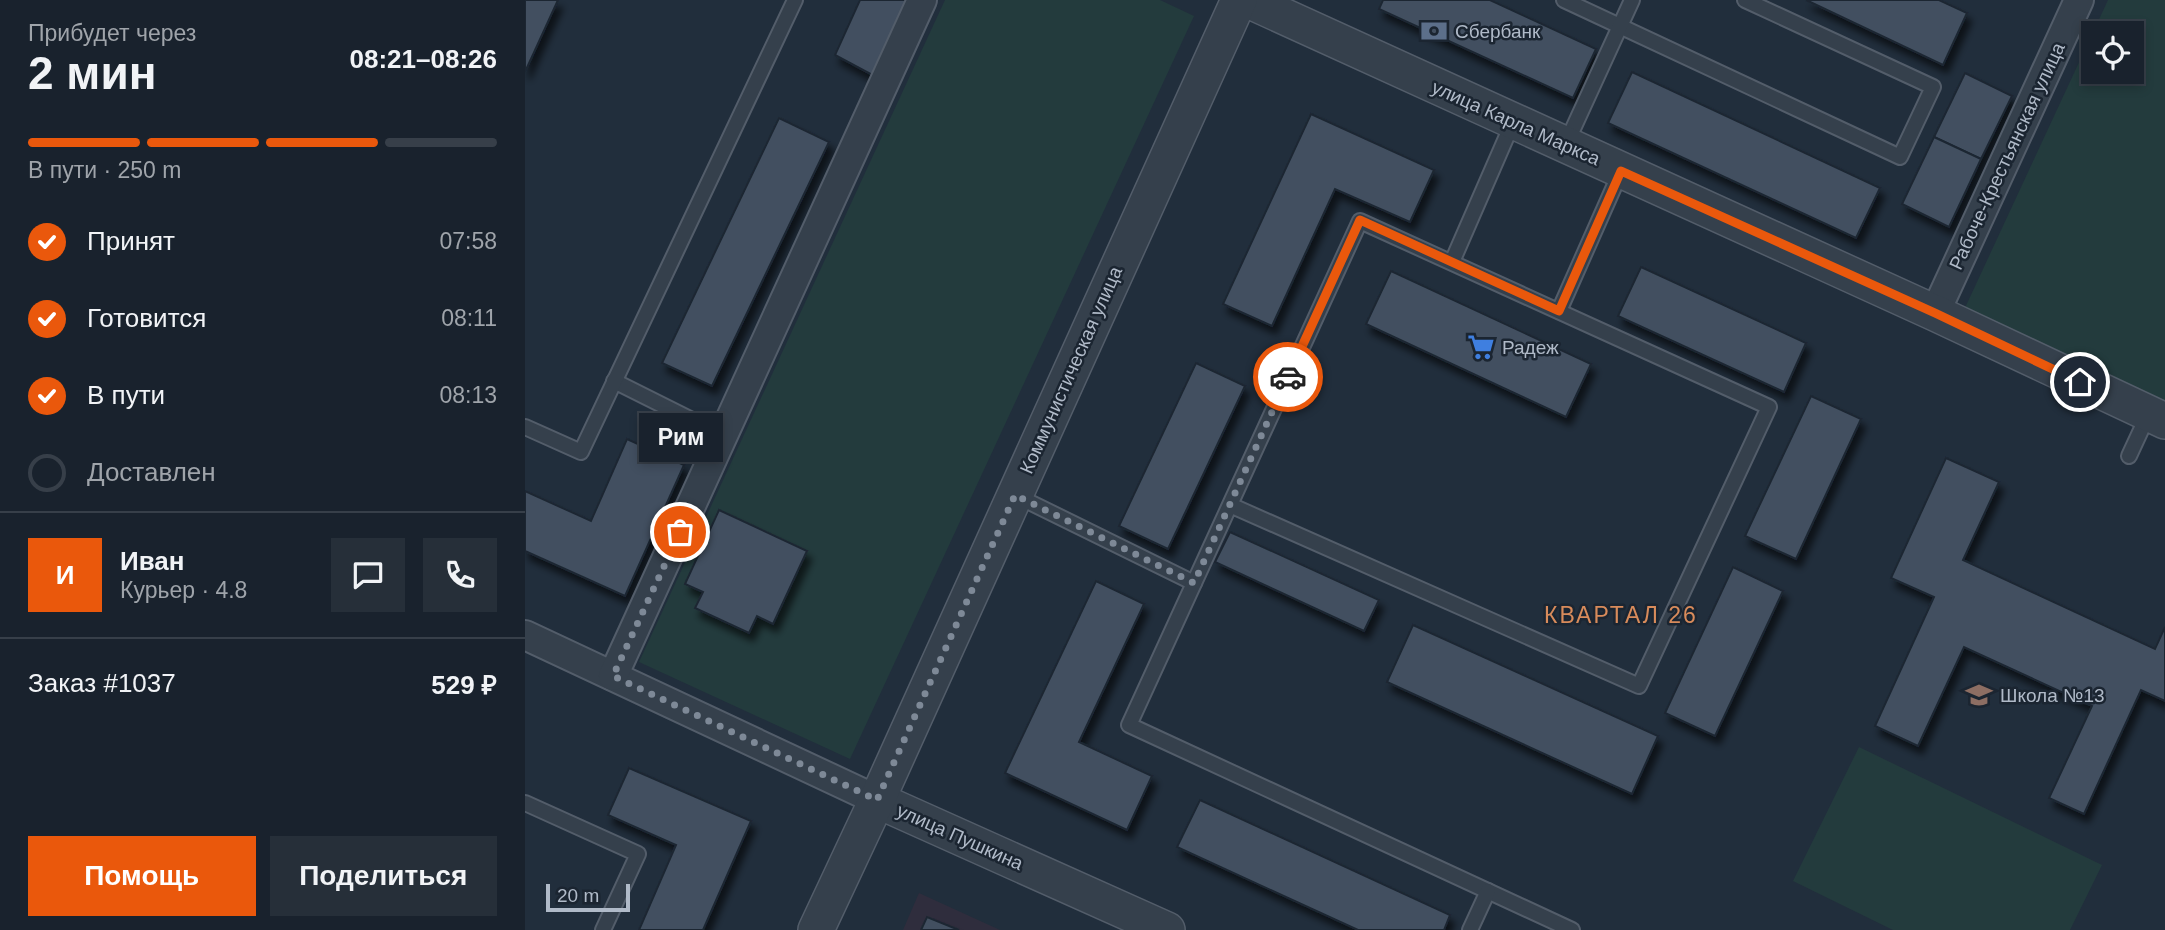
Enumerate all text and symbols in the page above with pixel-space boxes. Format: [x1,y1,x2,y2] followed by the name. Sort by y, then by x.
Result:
[1419,16,1449,46] bank icon: Сбербанк
[28,20,196,46] text: Прибудет через
[1455,21,1541,42] place label: Сбербанк
[2081,21,2144,84] map controls
[2081,21,2144,84] button: locate
[1945,39,2069,273] street label: Рабоче-Крестьянская улица
[350,44,497,74] text: 08:21–08:26
[28,47,156,99] text: 2 мин
[1429,76,1604,170] street label: улица Карла Маркса
[28,157,181,183] text: В пути · 250 m
[28,223,66,261] icon: check
[87,226,175,256] text: Принят
[439,228,497,254] text: 07:58
[1016,263,1126,477] street label: Коммунистическая улица
[28,300,66,338] icon: check
[87,303,206,333] text: Готовится
[441,305,497,331] text: 08:11
[1466,332,1496,362] supermarket icon: Радеж
[1502,337,1559,358] place label: Радеж
[1253,342,1323,412] courier
[2050,352,2110,412] pin
[1269,358,1307,396] icon: car
[2061,363,2099,401] icon: home
[28,377,66,415] icon: check
[87,380,165,410] text: В пути
[439,382,497,408] text: 08:13
[638,413,722,462] callout: Рим
[658,424,704,450] text: Рим
[87,457,216,487] text: Доставлен
[650,502,710,562] pin
[661,513,699,551] icon: bag
[331,538,405,612] button: chat
[423,538,497,612] button: phone
[120,546,185,576] text: Иван
[56,560,74,590] text: И
[120,577,247,603] text: Курьер · 4.8
[1544,602,1698,628] district label: КВАРТАЛ 26
[28,668,176,698] text: Заказ #1037
[431,670,497,700] text: 529 ₽
[1964,680,1994,710] school or university icon: Школа №13
[2000,685,2105,706] place label: Школа №13
[894,800,1027,874] street label: улица Пушкина
[28,836,256,916] button: Помощь
[270,836,497,916] button: Поделиться
[546,881,630,913] scale bar
[557,885,599,906] text: 20 m

